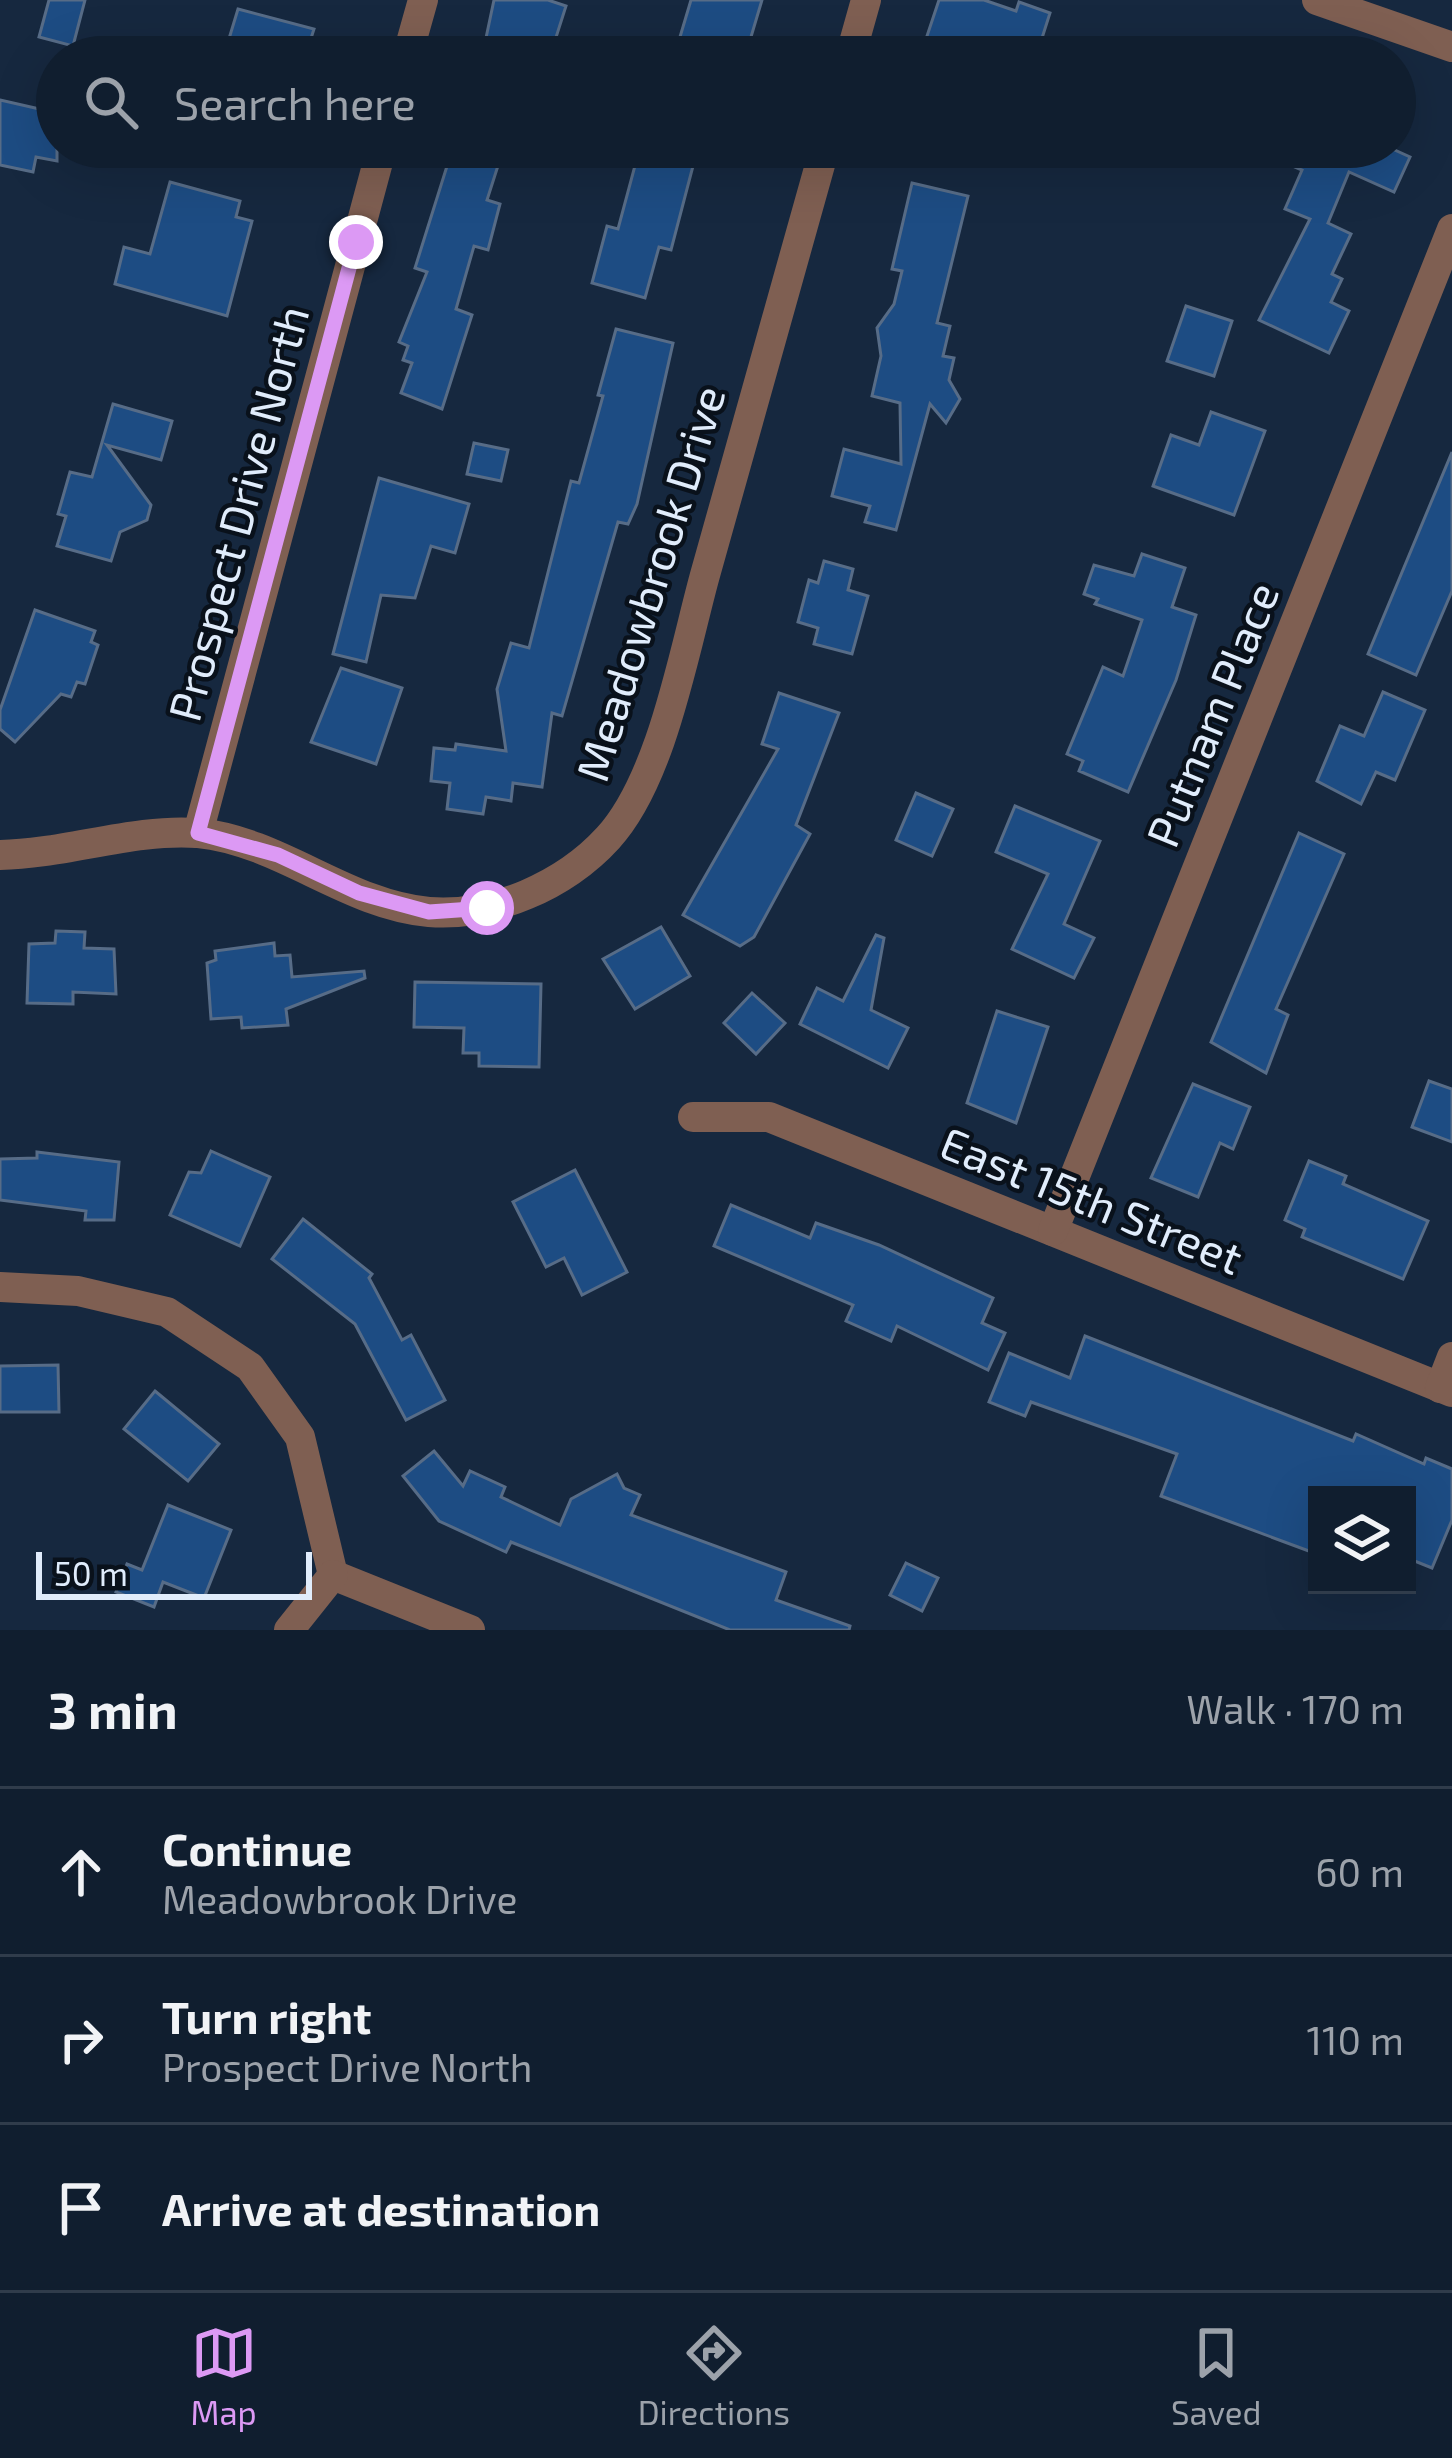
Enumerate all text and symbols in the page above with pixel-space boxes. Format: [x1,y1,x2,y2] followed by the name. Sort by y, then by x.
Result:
[36,36,1416,168] search box
[78,69,144,135] icon: search
[174,75,416,129] text: Search here
[329,215,383,269] route end
[156,300,318,726] street label: Prospect Drive North
[563,379,735,787] street label: Meadowbrook Drive
[1134,574,1288,854] street label: Putnam Place
[460,881,514,935] route start
[933,1114,1251,1284] street label: East 15th Street
[1308,1486,1416,1594] map controls
[1308,1486,1416,1594] button: layers
[36,1546,312,1599] scale bar
[54,1553,128,1593] text: 50 m
[48,1678,178,1739] text: 3 min
[1187,1685,1404,1732] text: Walk · 170 m
[162,1821,352,1875] text: Continue
[48,1839,114,1905] icon: ahead
[1315,1848,1404,1895] text: 60 m
[162,1875,518,1922] text: Meadowbrook Drive
[162,1989,371,2043] text: Turn right
[48,2007,114,2073] icon: right
[1307,2016,1404,2063] text: 110 m
[162,2043,532,2090] text: Prospect Drive North
[48,2175,114,2241] icon: arrive
[162,2181,600,2235] text: Arrive at destination
[191,2320,257,2432] tab: Map
[638,2320,790,2432] tab: Directions
[1171,2320,1261,2432] tab: Saved

